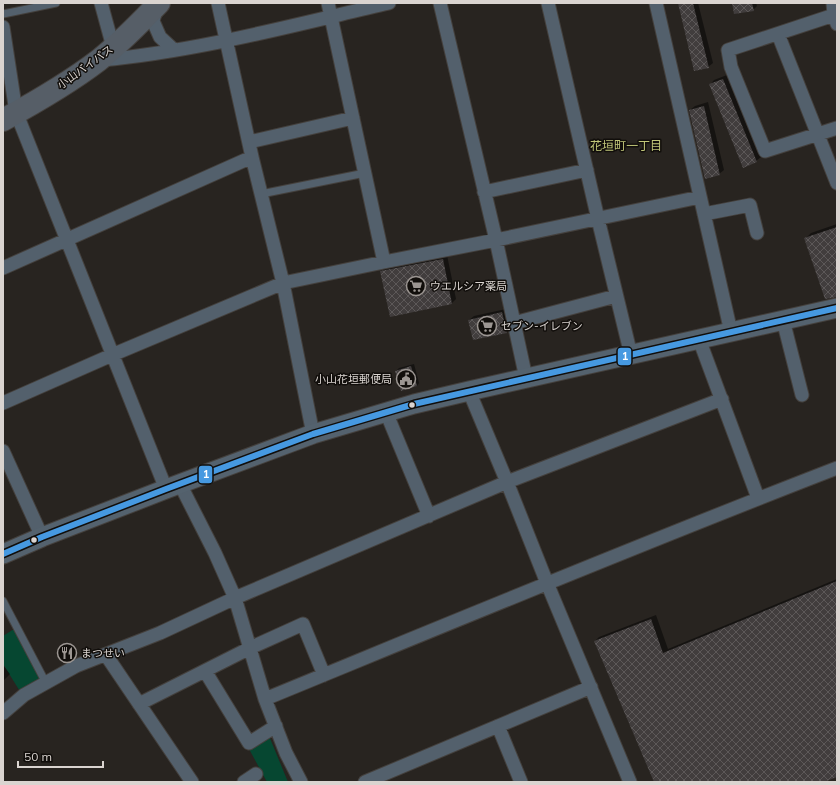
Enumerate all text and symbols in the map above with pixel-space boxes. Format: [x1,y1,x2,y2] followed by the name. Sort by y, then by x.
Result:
[54,42,116,92] street label: 小山バイパス
[590,138,662,153] district label: 花垣町一丁目
[405,275,427,297] supermarket icon: ウエルシア薬局
[430,279,507,293] place label: ウエルシア薬局
[476,315,498,337] supermarket icon: セブン-イレブン
[501,319,583,333] place label: セブン-イレブン
[617,347,632,366] line badge: 1
[622,349,629,363] text: 1
[395,368,417,390] public building icon: 小山花垣郵便局
[315,372,392,386] place label: 小山花垣郵便局
[407,400,417,410] unlabelled marker
[198,465,213,484] line badge: 1
[203,467,210,481] text: 1
[29,535,39,545] unlabelled marker
[56,642,78,664] restaurant icon: まつせい
[81,646,125,660] place label: まつせい
[18,743,103,769] scale bar
[24,749,52,764] text: 50 m

